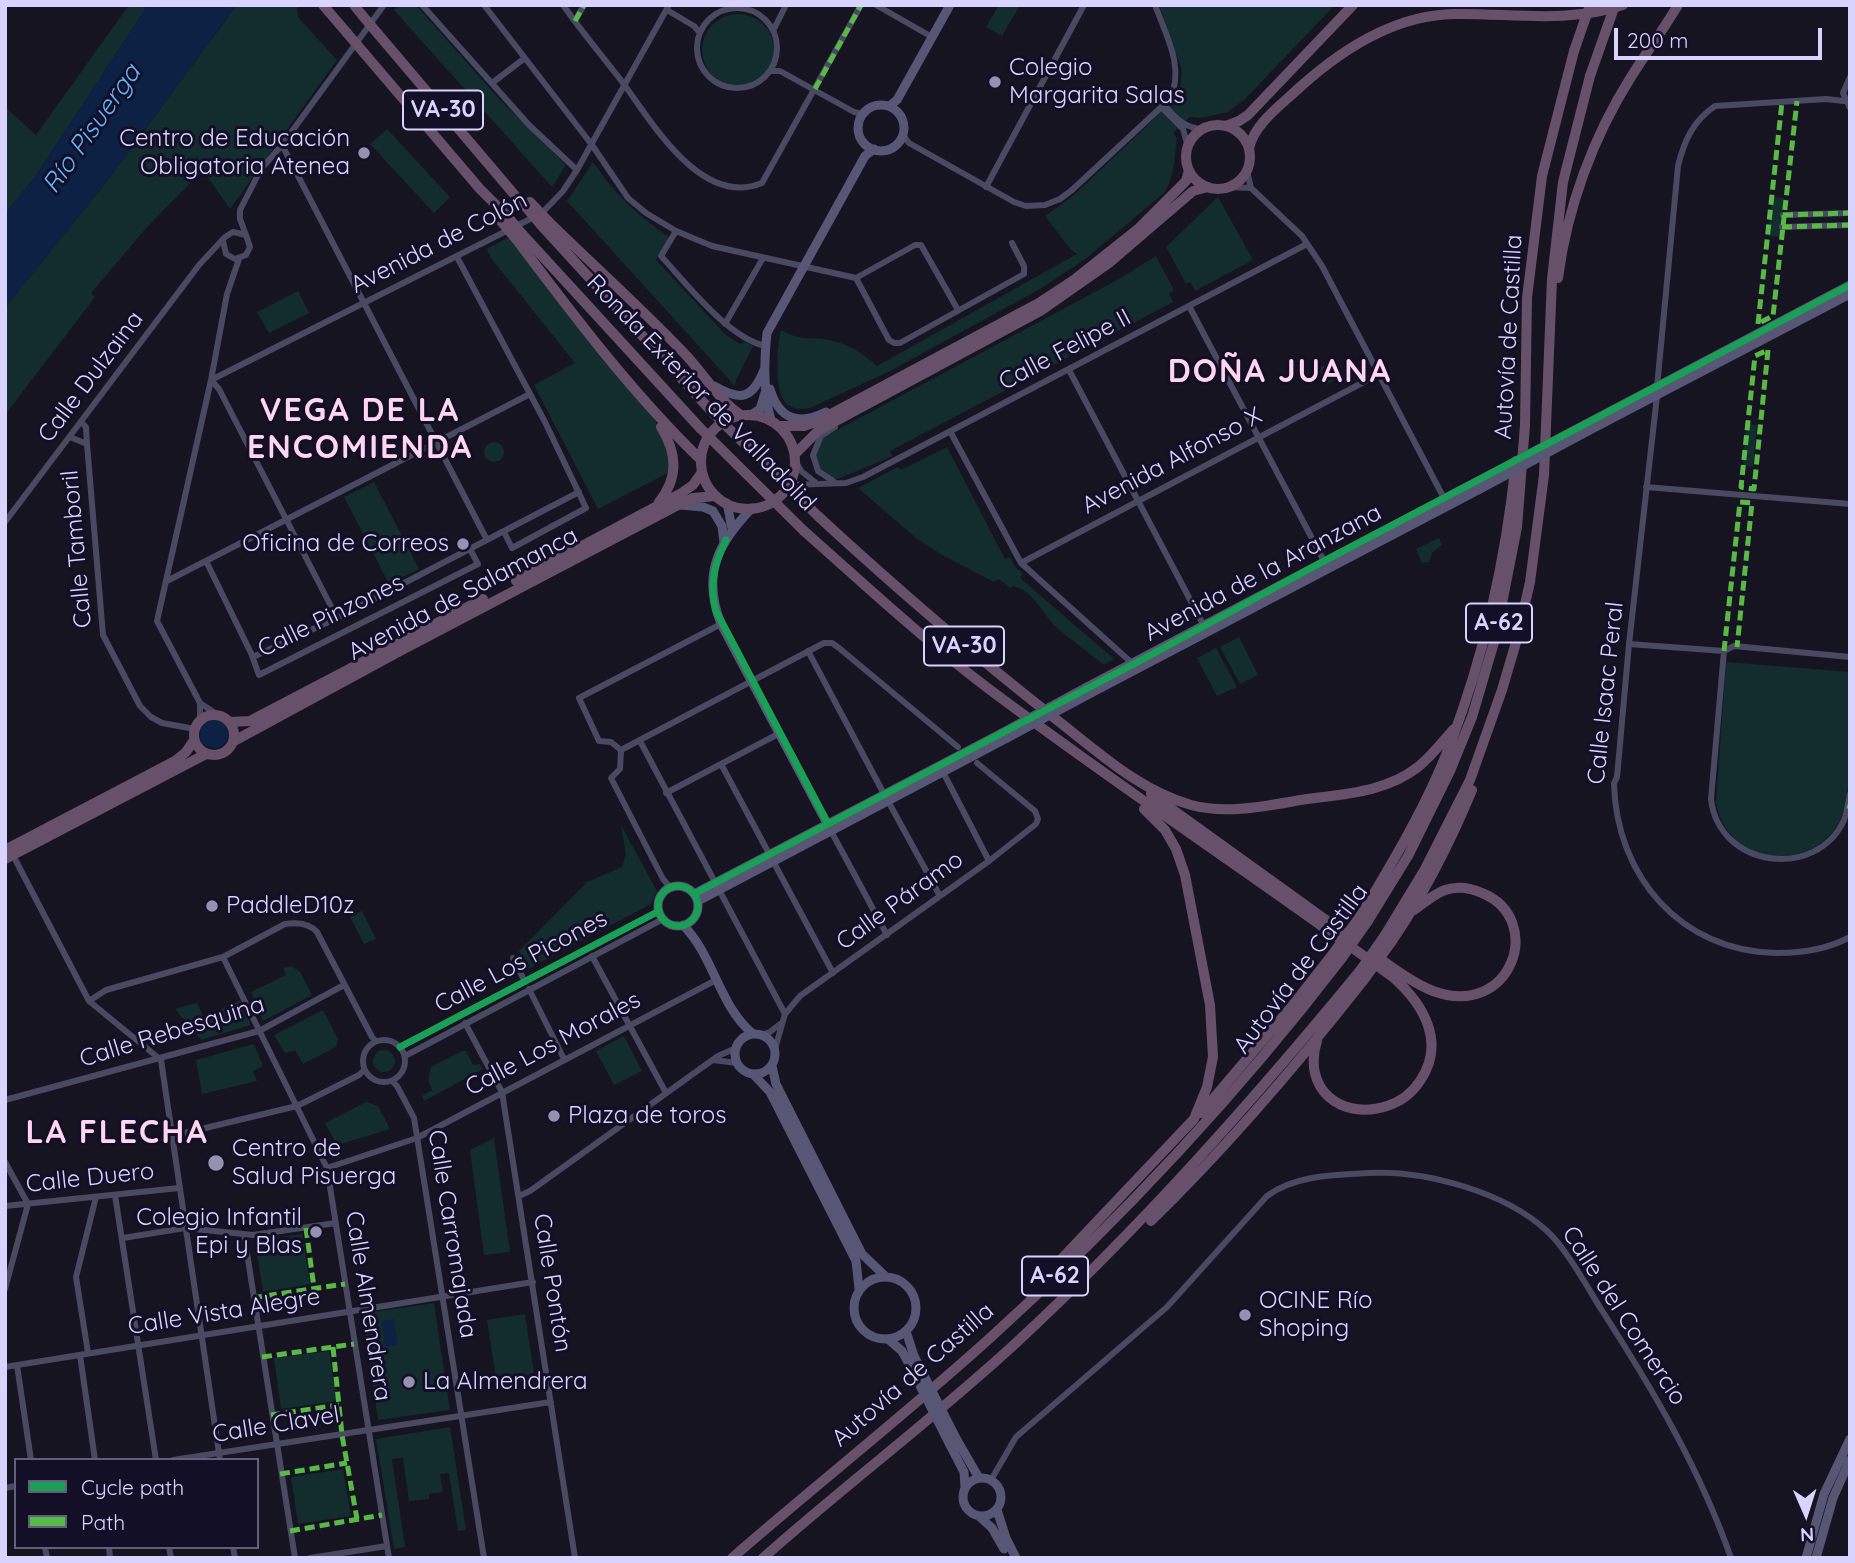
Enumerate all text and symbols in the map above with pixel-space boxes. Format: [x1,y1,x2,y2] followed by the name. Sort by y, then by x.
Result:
[1617,14,1825,58] scale bar
[1627,27,1689,53] text: 200 m
[1009,54,1185,110] place label: Colegio Margarita Salas
[36,59,148,199] water label: Río Pisuerga
[987,74,1003,90] marker: Colegio Margarita Salas
[403,90,483,130] road number: VA-30
[119,125,350,181] place label: Centro de Educación Obligatoria Atenea
[356,145,372,161] marker: Centro de Educación Obligatoria Atenea
[346,186,532,300] street label: Avenida de Colón
[1489,234,1529,440] street label: Autovía de Castilla
[580,269,822,517] street label: Ronda Exterior de Valladolid
[994,303,1136,397] street label: Calle Felipe II
[32,306,150,448] street label: Calle Dulzaina
[1169,353,1391,391] district label: DOÑA JUANA
[248,392,472,467] district label: VEGA DE LA ENCOMIENDA
[1077,401,1267,521] street label: Avenida Alfonso X
[56,469,98,629] street label: Calle Tamboril
[1140,498,1386,648] street label: Avenida de la Aranzana
[343,521,583,667] street label: Avenida de Salamanca
[242,530,449,558] place label: Oficina de Correos
[455,536,471,552] marker: Oficina de Correos
[253,568,409,664] street label: Calle Pinzones
[1582,600,1630,786] street label: Calle Isaac Peral
[1466,604,1532,642] road number: A-62
[924,626,1004,666] road number: VA-30
[831,845,969,957] street label: Calle Páramo
[1228,878,1374,1060] street label: Autovía de Castilla
[226,892,355,920] place label: PaddleD10z
[204,898,220,914] marker: PaddleD10z
[430,904,612,1020] street label: Calle Los Picones
[461,986,645,1102] street label: Calle Los Morales
[76,990,268,1074] street label: Calle Rebesquina
[568,1102,727,1130] place label: Plaza de toros
[546,1108,562,1124] marker: Plaza de toros
[27,1114,207,1152] district label: LA FLECHA
[421,1128,483,1340] street label: Calle Carromajada
[232,1135,396,1191] place label: Centro de Salud Pisuerga
[206,1153,226,1173] marker: Centro de Salud Pisuerga
[24,1157,156,1199] street label: Calle Duero
[136,1204,302,1260] place label: Colegio Infantil Epi y Blas
[339,1209,397,1403] street label: Calle Almendrera
[527,1212,577,1354] street label: Calle Pontón
[1555,1221,1693,1411] street label: Calle del Comercio
[308,1224,324,1240] marker: Colegio Infantil Epi y Blas
[1022,1256,1088,1296] road number: A-62
[126,1283,322,1341] street label: Calle Vista Alegre
[1259,1287,1372,1343] place label: OCINE Río Shoping
[826,1297,1000,1453] street label: Autovía de Castilla
[1237,1307,1253,1323] marker: OCINE Río Shoping
[423,1368,588,1396] place label: La Almendrera
[401,1374,417,1390] marker: La Almendrera
[210,1401,342,1449] street label: Calle Clavel
[14,1458,259,1549] legend
[81,1474,184,1500] text: Cycle path
[1771,1479,1841,1549] north arrow
[81,1509,125,1535] text: Path
[1799,1523,1815,1547] text: N

